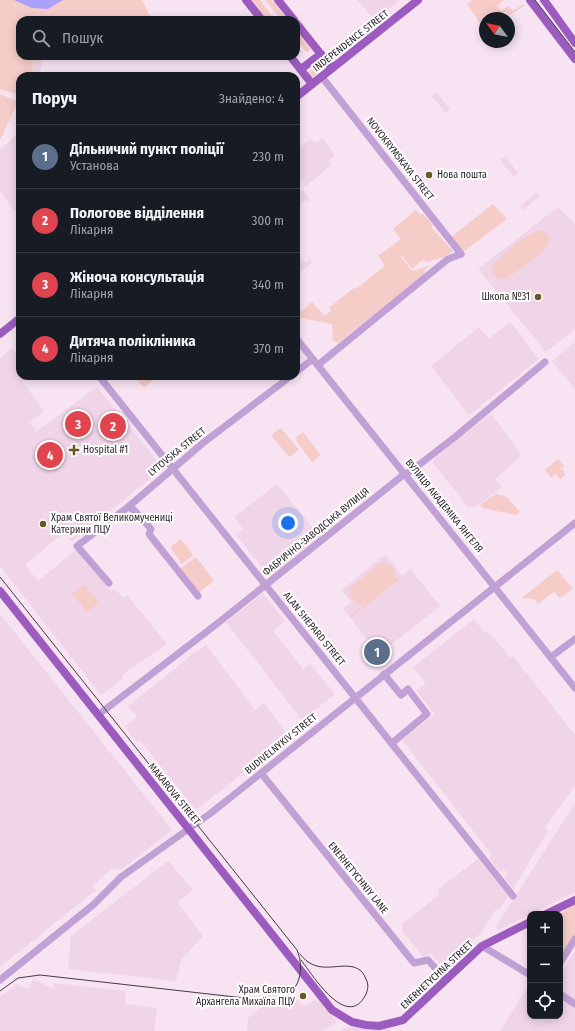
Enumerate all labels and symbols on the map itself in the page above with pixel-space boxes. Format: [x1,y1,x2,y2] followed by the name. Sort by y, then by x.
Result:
[311,8,392,74] street label: INDEPENDENCE STREET
[479,12,515,48] north arrow
[364,115,436,203] street label: NOVOKRYMSKAYA STREET
[437,169,487,181] place label: Нова пошта
[424,170,434,180] marker: Нова пошта
[481,291,530,303] place label: Школа №31
[533,292,543,302] marker: Школа №31
[65,409,91,439] pin: 3
[100,411,126,441] pin: 2
[146,425,209,479] street label: LYTOVSKA STREET
[37,440,63,470] pin: 4
[68,444,80,456] marker: Hospital #1
[83,444,128,456] place label: Hospital #1
[403,457,485,555] street label: ВУЛИЦЯ АКАДЕМІКА ЯНГЕЛЯ
[260,485,372,579] street label: ФАБРИЧНО-ЗАВОДСЬКА ВУЛИЦЯ
[51,511,173,536] place label: Храм Святої Великомучениці Катерини ПЦУ
[278,513,298,533] your location
[38,519,48,529] marker: Храм Святої Великомучениці Катерини ПЦУ
[281,590,348,669] street label: ALAN SHEPARD STREET
[364,637,390,667] pin: 1
[243,711,320,777] street label: BUDIVELNYKIV STREET
[145,761,203,828] street label: MAKAROVA STREET
[325,840,391,916] street label: ENERHETYCHNIY LANE
[398,938,476,1012] street label: ENERHETYCHNA STREET
[196,984,295,1008] place label: Храм Святого Архангела Михаїла ПЦУ
[298,991,308,1001] marker: Храм Святого Архангела Михаїла ПЦУ

